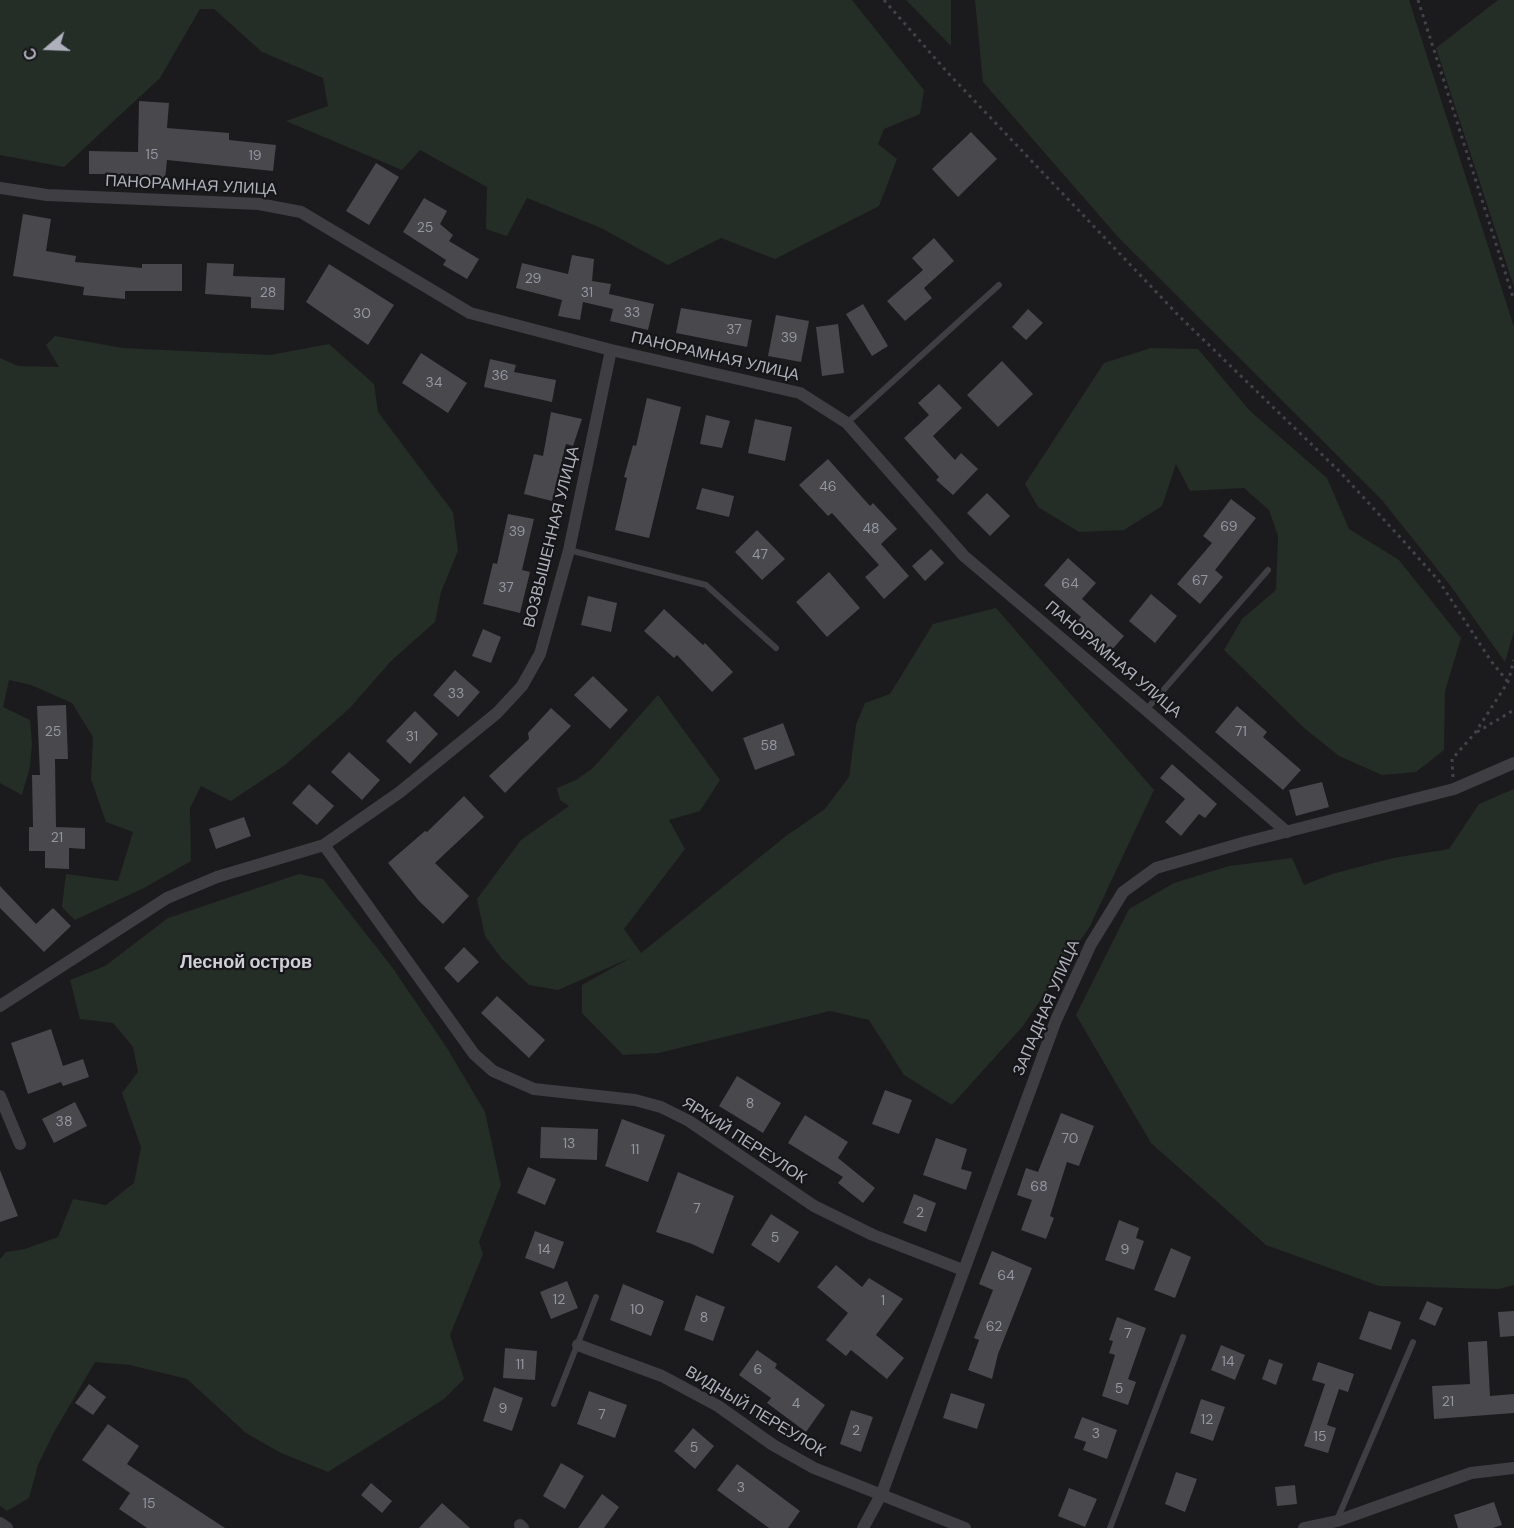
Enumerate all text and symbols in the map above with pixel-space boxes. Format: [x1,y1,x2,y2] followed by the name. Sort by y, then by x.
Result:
[18,18,78,78] north arrow
[19,45,42,63] text: С
[146,147,158,163] house number: 15
[248,148,262,164] house number: 19
[105,172,277,200] street label: ПАНОРАМНАЯ УЛИЦА
[417,220,433,236] house number: 25
[525,271,541,287] house number: 29
[260,285,276,301] house number: 28
[581,285,593,301] house number: 31
[624,305,640,321] house number: 33
[353,306,371,322] house number: 30
[726,322,742,338] house number: 37
[629,328,801,386] street label: ПАНОРАМНАЯ УЛИЦА
[781,330,797,346] house number: 39
[491,368,509,384] house number: 36
[426,375,442,391] house number: 34
[520,444,584,630] street label: ВОЗВЫШЕННАЯ УЛИЦА
[819,479,837,495] house number: 46
[1220,519,1238,535] house number: 69
[862,521,880,537] house number: 48
[509,524,525,540] house number: 39
[752,547,768,563] house number: 47
[1192,573,1208,589] house number: 67
[1061,576,1079,592] house number: 64
[498,580,514,596] house number: 37
[1041,597,1185,723] street label: ПАНОРАМНАЯ УЛИЦА
[448,686,464,702] house number: 33
[45,724,61,740] house number: 25
[1235,724,1247,740] house number: 71
[406,729,418,745] house number: 31
[760,738,778,754] house number: 58
[51,830,63,846] house number: 21
[1010,937,1084,1079] street label: ЗАПАДНАЯ УЛИЦА
[180,952,312,974] district label: Лесной остров
[678,1094,810,1188] street label: ЯРКИЙ ПЕРЕУЛОК
[746,1096,754,1112] house number: 8
[56,1114,72,1130] house number: 38
[1062,1131,1078,1147] house number: 70
[563,1136,575,1152] house number: 13
[631,1142,639,1158] house number: 11
[1030,1179,1048,1195] house number: 68
[693,1201,701,1217] house number: 7
[916,1205,924,1221] house number: 2
[771,1230,779,1246] house number: 5
[538,1242,550,1258] house number: 14
[1121,1242,1129,1258] house number: 9
[997,1268,1015,1284] house number: 64
[553,1292,565,1308] house number: 12
[881,1293,885,1309] house number: 1
[630,1302,644,1318] house number: 10
[700,1310,708,1326] house number: 8
[986,1319,1002,1335] house number: 62
[1124,1326,1132,1342] house number: 7
[1222,1354,1234,1370] house number: 14
[516,1357,524,1373] house number: 11
[754,1362,762,1378] house number: 6
[682,1363,828,1461] street label: ВИДНЫЙ ПЕРЕУЛОК
[1115,1381,1123,1397] house number: 5
[1442,1394,1454,1410] house number: 21
[792,1396,800,1412] house number: 4
[499,1401,507,1417] house number: 9
[598,1407,606,1423] house number: 7
[1201,1412,1213,1428] house number: 12
[852,1423,860,1439] house number: 2
[1092,1426,1100,1442] house number: 3
[1314,1429,1326,1445] house number: 15
[690,1440,698,1456] house number: 5
[737,1480,745,1496] house number: 3
[143,1496,155,1512] house number: 15

